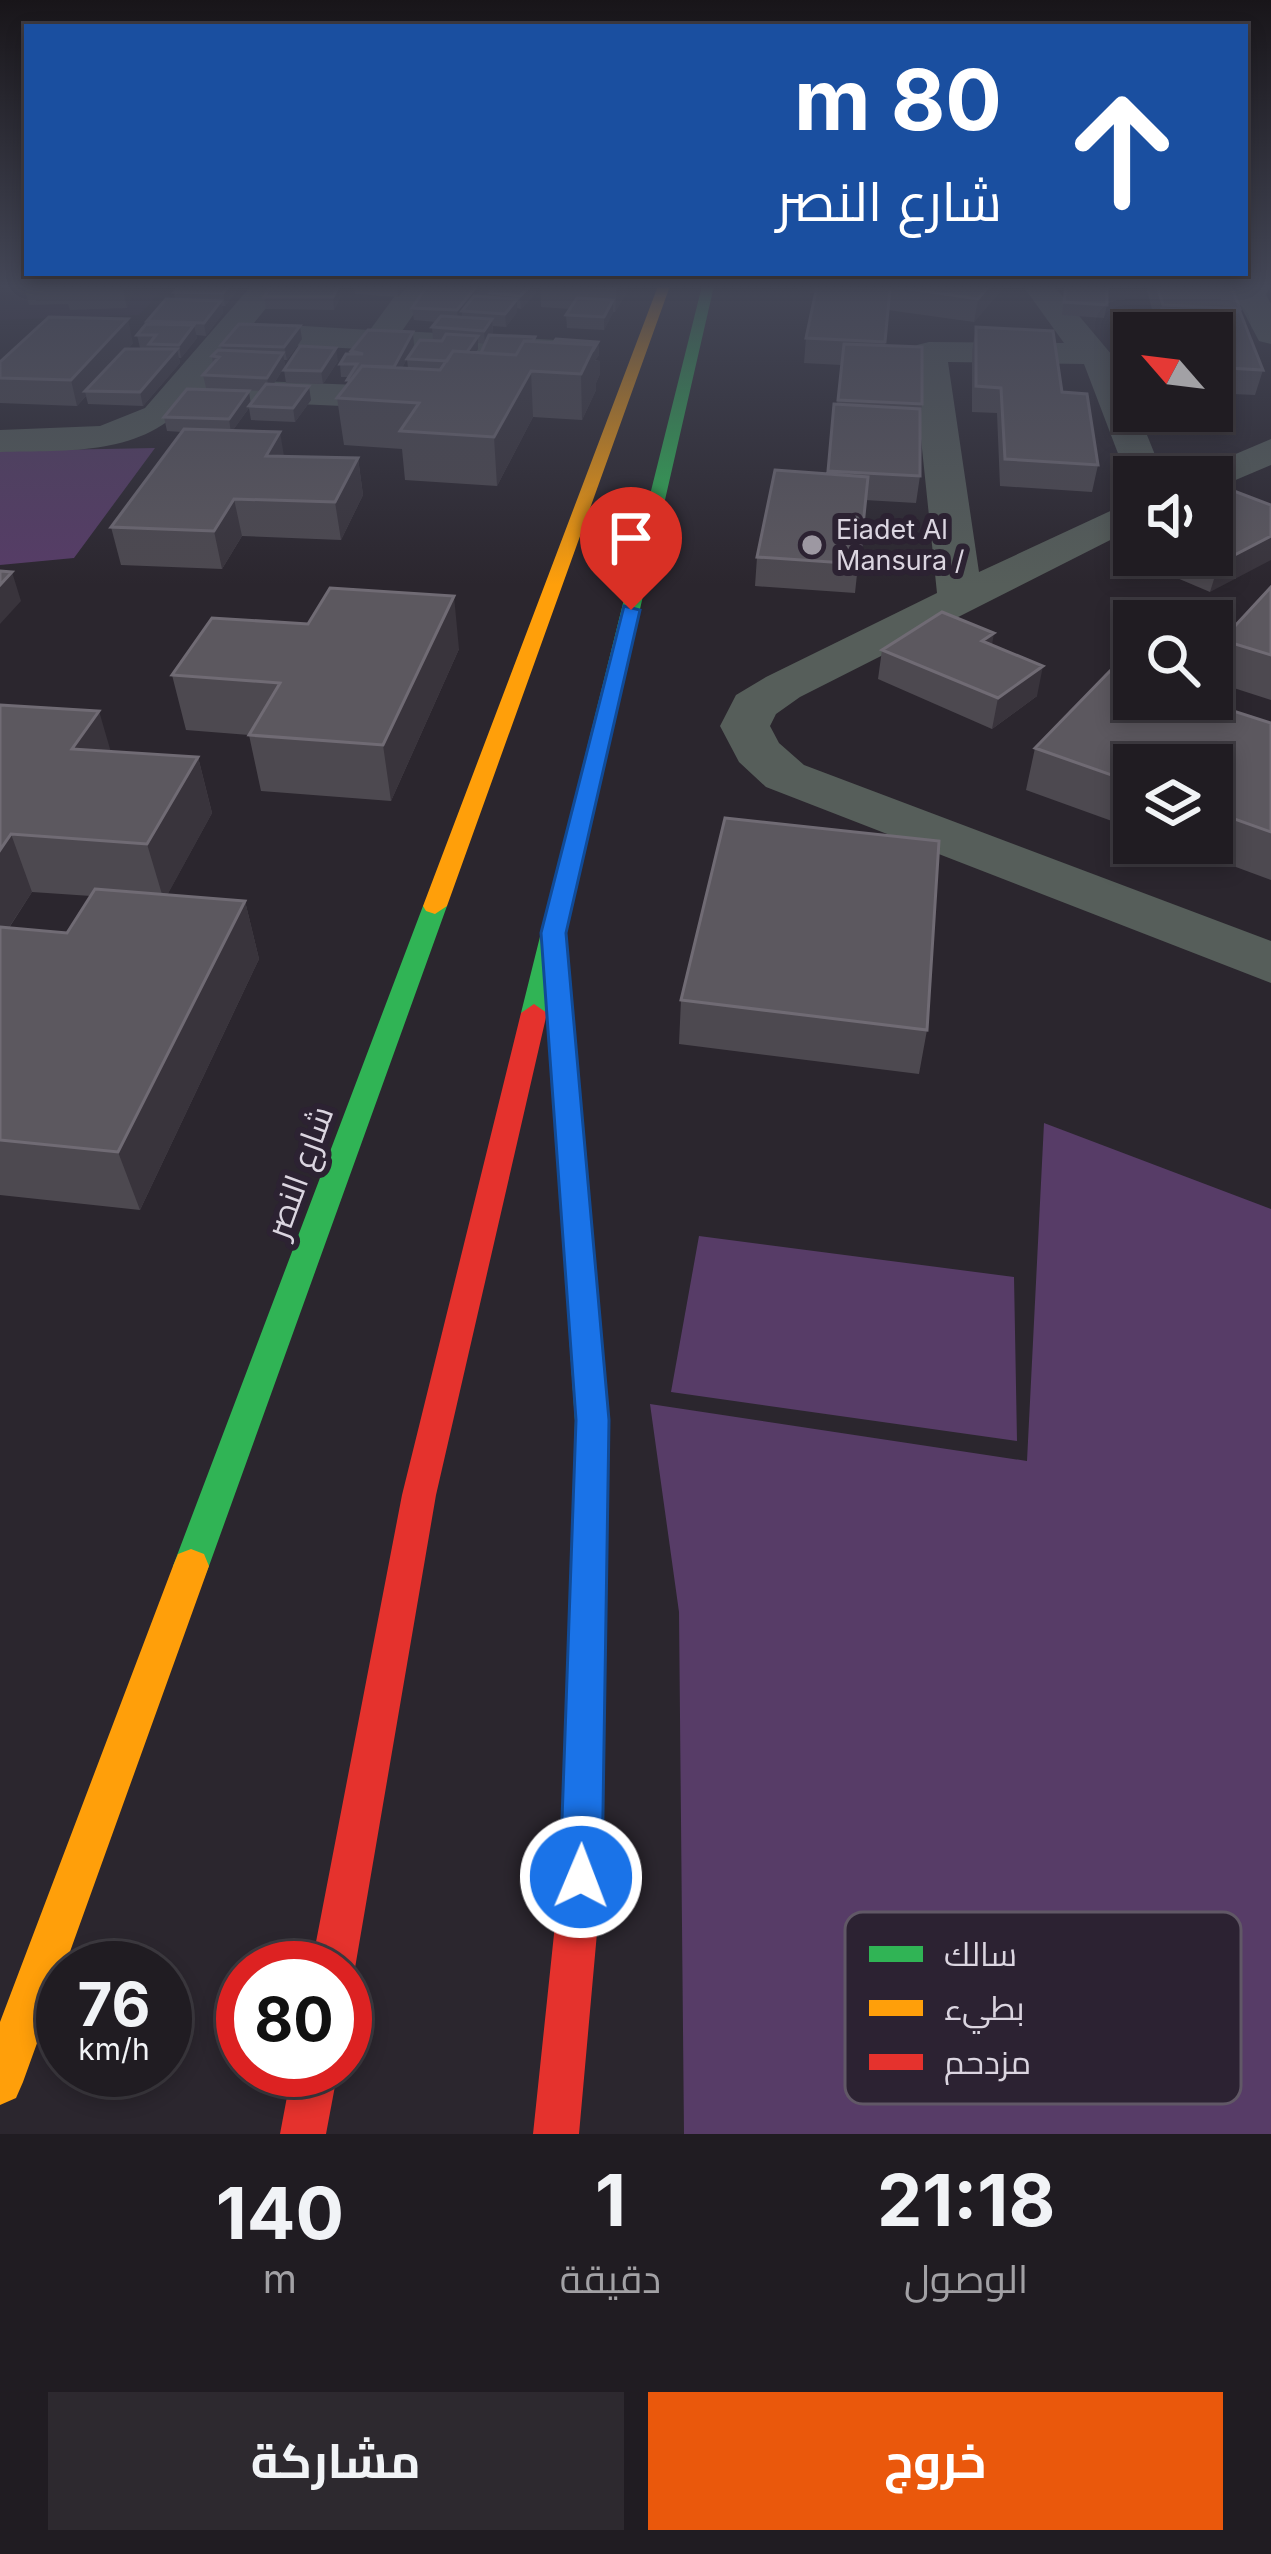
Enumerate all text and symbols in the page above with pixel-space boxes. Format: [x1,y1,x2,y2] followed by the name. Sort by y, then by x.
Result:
[794,49,1002,150] text: 80 m
[1044,72,1200,228] icon: ahead
[777,169,1002,234] text: شارع النصر
[1113,312,1233,432] north arrow
[1113,312,1233,864] map controls
[1113,456,1233,576] button: sound
[580,487,682,610] pin
[598,505,664,571] icon: arrive
[836,513,965,577] place label: Eiadet Al Mansura /
[799,532,825,558] marker: Eiadet Al Mansura /
[1113,600,1233,720] button: search
[1113,744,1233,864] button: layers
[256,1100,344,1246] street label: شارع النصر
[518,1814,644,1940] position arrow
[845,1912,1241,2104] legend
[944,1934,1017,1974] text: سالك
[216,1941,372,2097] speed limit sign: 80
[78,1968,150,2040] text: 76
[944,1988,1025,2034] text: بطيء
[78,2031,150,2067] text: km/h
[944,2042,1031,2085] text: مزدحم
[595,2156,626,2243] text: 1
[877,2156,1055,2243] text: 21:18
[216,2169,344,2256] text: 140
[263,2255,297,2302] text: m
[560,2255,661,2302] text: دقيقة
[904,2255,1028,2302] text: الوصول
[48,2392,624,2530] button: مشاركة
[648,2392,1223,2530] button: خروج

